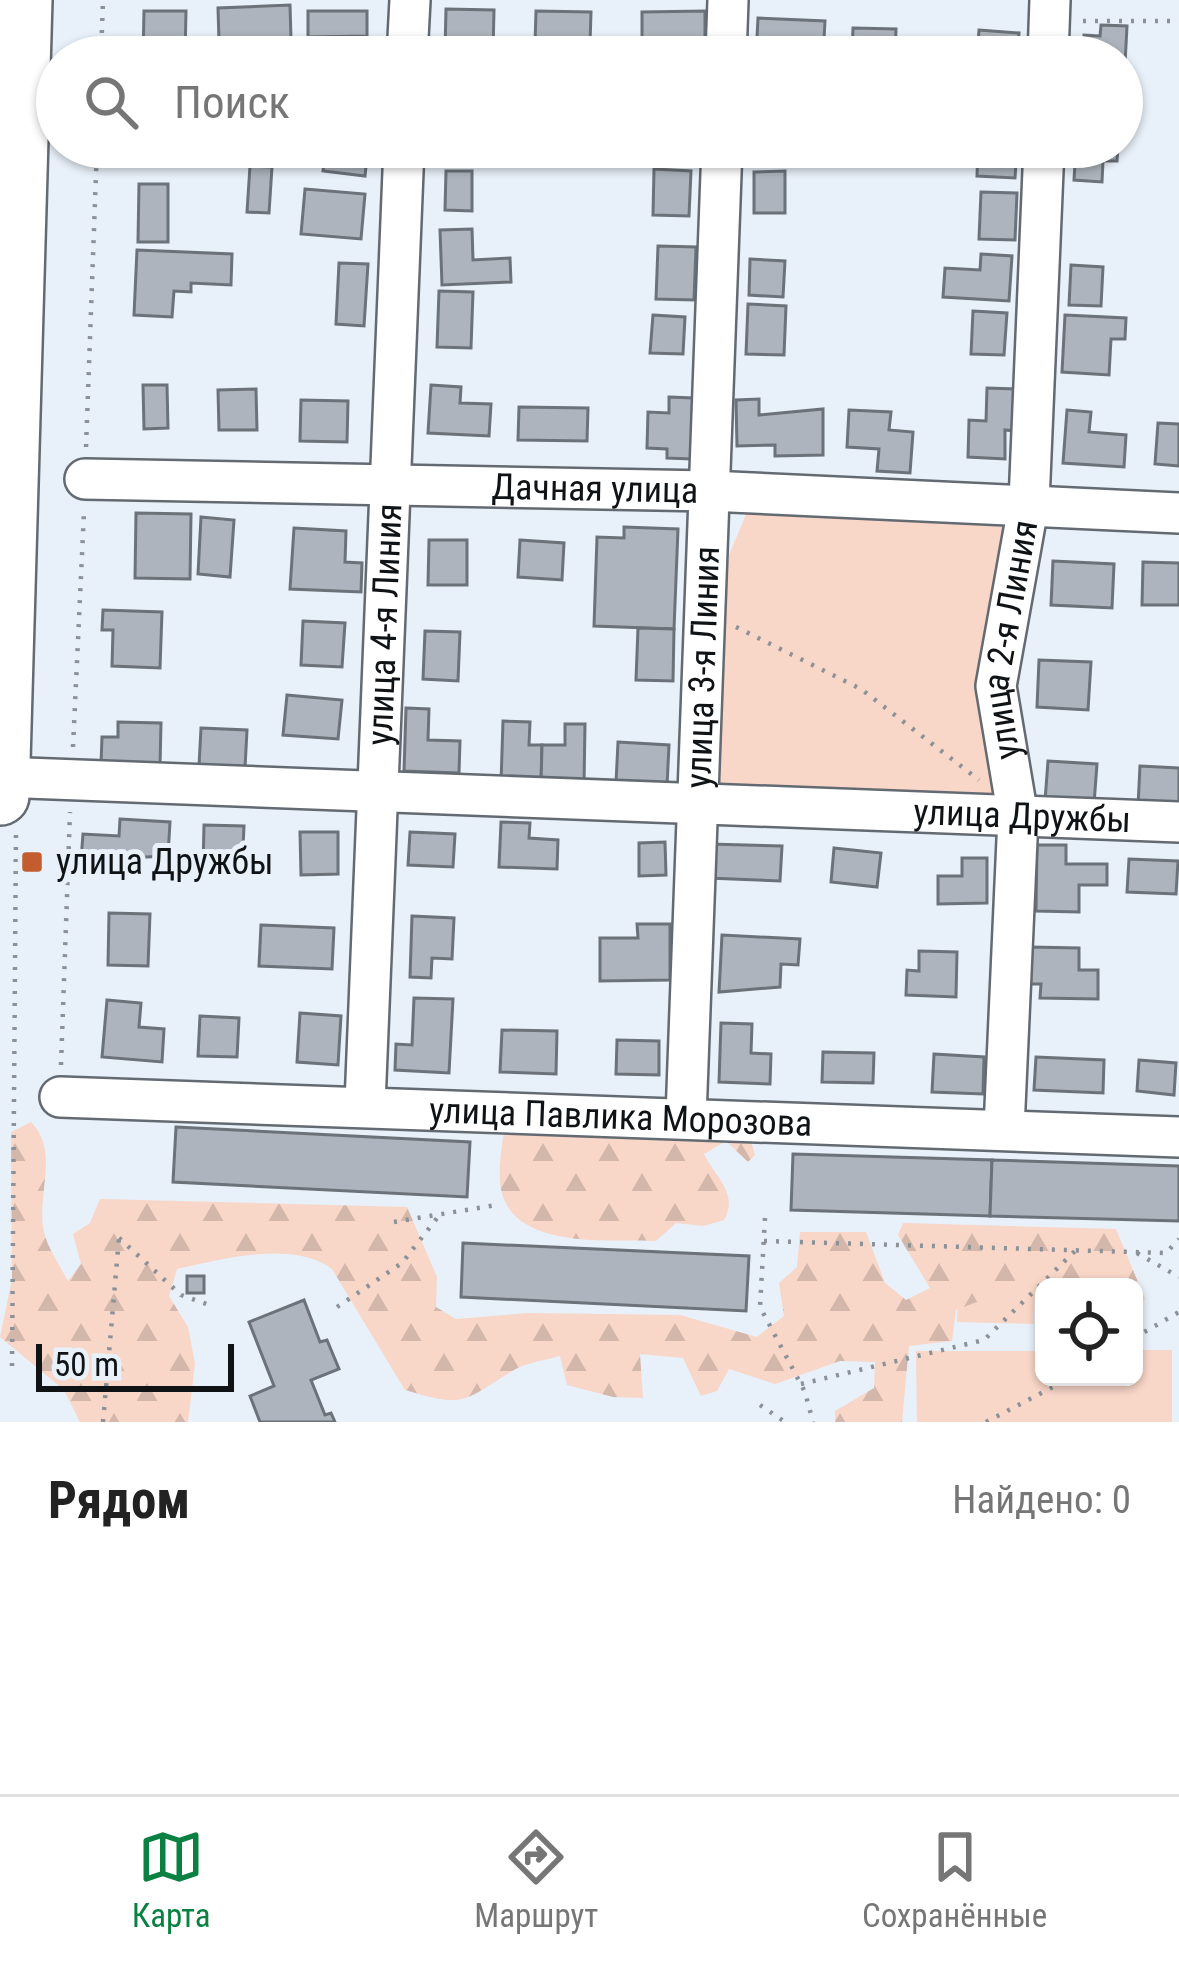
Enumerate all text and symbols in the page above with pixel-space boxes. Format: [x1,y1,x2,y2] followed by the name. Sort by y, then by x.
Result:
[36,36,1143,168] search box
[78,69,144,135] icon: search
[174,76,290,129] text: Поиск
[491,466,699,512] street label: Дачная улица
[359,502,410,746] street label: улица 4-я Линия
[975,517,1046,763] street label: улица 2-я Линия
[677,545,728,789] street label: улица 3-я Линия
[913,791,1132,841] street label: улица Дружбы
[56,841,273,883] place label: улица Дружбы
[19,849,45,875] marker: улица Дружбы
[428,1089,813,1145] street label: улица Павлика Морозова
[1035,1278,1143,1386] map controls
[1035,1278,1143,1386] button: locate
[36,1338,234,1391] scale bar
[54,1345,119,1384] text: 50 m
[48,1471,190,1530] text: Рядом
[952,1477,1131,1523] text: Найдено: 0
[132,1824,211,1935] tab: Карта
[474,1824,598,1935] tab: Маршрут
[862,1824,1047,1935] tab: Сохранённые

